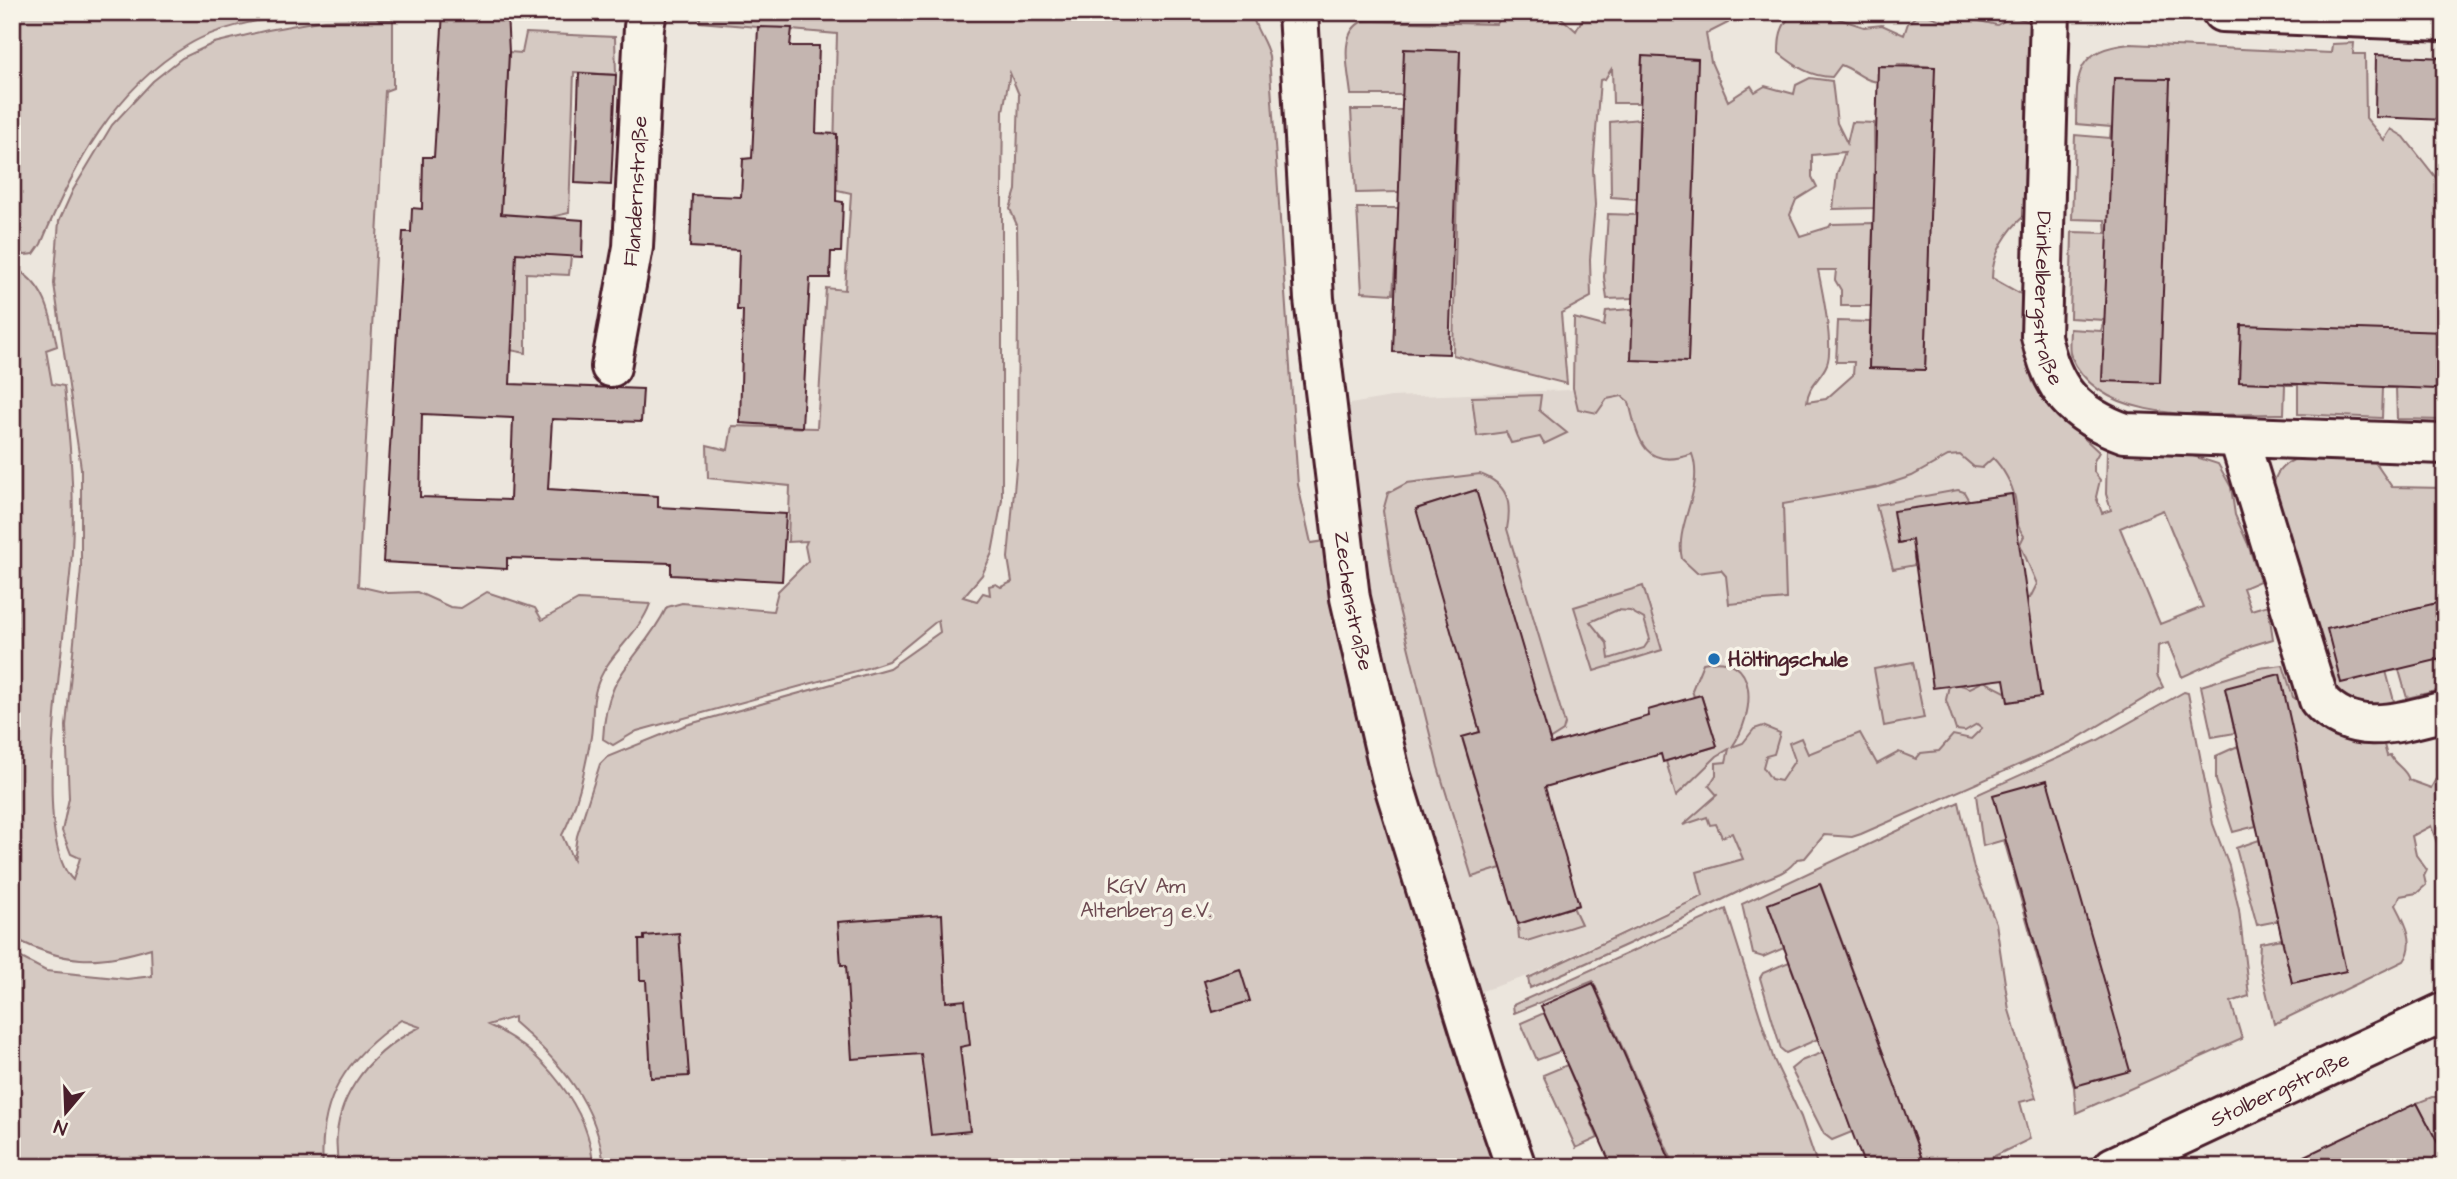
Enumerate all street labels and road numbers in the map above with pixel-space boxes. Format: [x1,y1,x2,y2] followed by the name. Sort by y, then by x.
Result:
[616,115,655,269] street label: Flandernstraße
[2024,211,2070,391] street label: Dünkelbergstraße
[1327,530,1380,673] street label: Zechenstraße
[2206,1045,2354,1135] street label: Stolbergstraße

